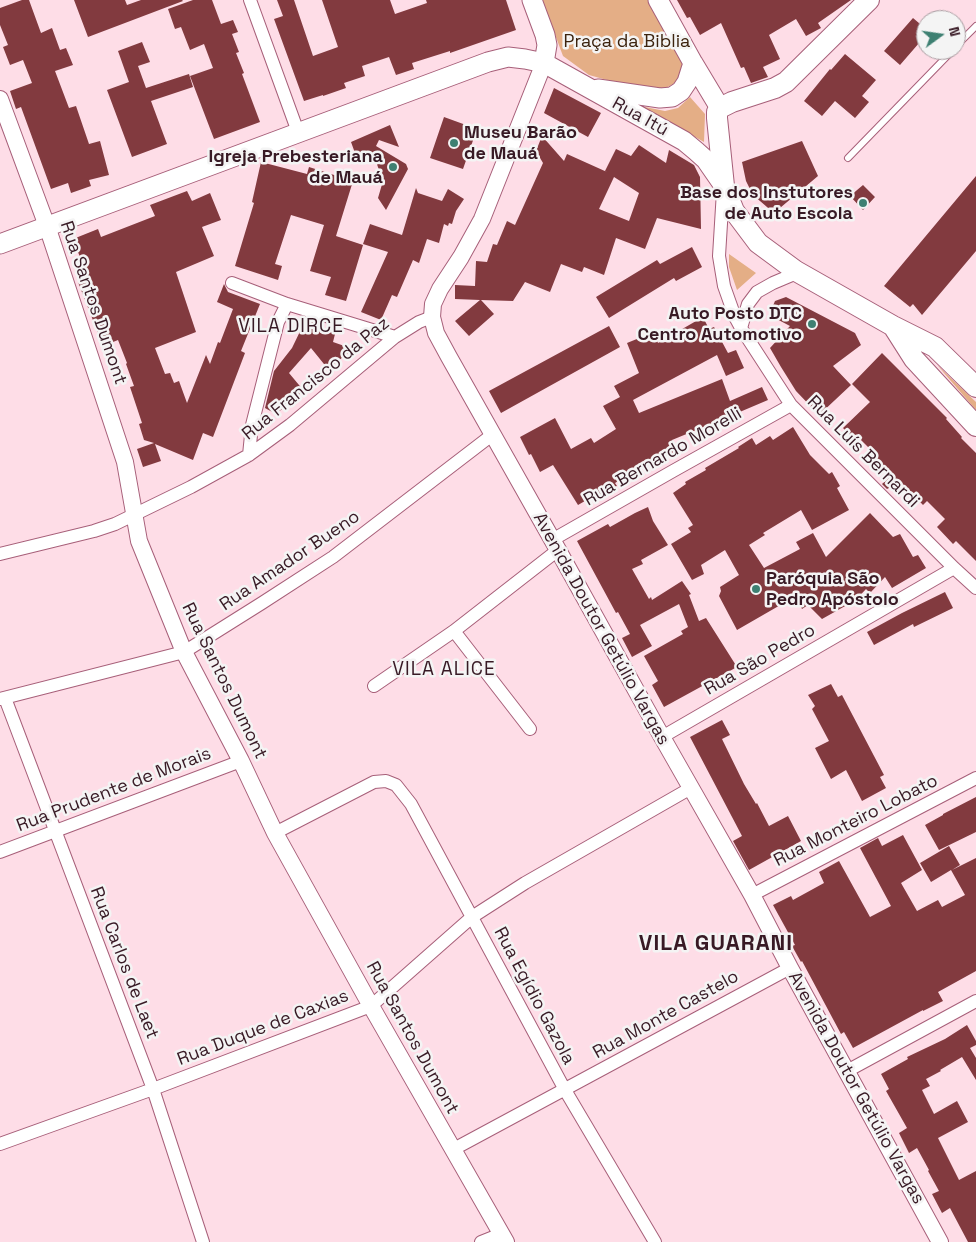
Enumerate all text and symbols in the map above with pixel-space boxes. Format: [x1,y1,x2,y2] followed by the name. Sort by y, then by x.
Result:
[916,10,966,60] north arrow
[945,25,964,38] text: N
[564,31,690,53] park label: Praça da Biblia
[608,93,672,141] street label: Rua Itú
[464,122,577,164] place label: Museu Barão de Mauá
[448,137,460,149] marker: Museu Barão de Mauá
[209,146,383,188] place label: Igreja Prebesteriana de Mauá
[387,161,399,173] marker: Igreja Prebesteriana de Mauá
[680,182,853,224] place label: Base dos Instutores de Auto Escola
[857,197,869,209] marker: Base dos Instutores de Auto Escola
[55,218,131,388] street label: Rua Santos Dumont
[637,303,802,346] place label: Auto Posto DTC Centro Automotivo
[238,313,394,445] street label: Rua Francisco da Paz
[237,316,345,338] district label: VILA DIRCE
[806,318,818,330] marker: Auto Posto DTC Centro Automotivo
[802,391,924,513] street label: Rua Luís Bernardi
[580,403,746,511] street label: Rua Bernardo Morelli
[216,506,364,616] street label: Rua Amador Bueno
[528,509,674,749] street label: Avenida Doutor Getúlio Vargas
[766,568,899,610] place label: Paróquia São Pedro Apóstolo
[750,583,762,595] marker: Paróquia São Pedro Apóstolo
[177,599,271,763] street label: Rua Santos Dumont
[701,619,819,701] street label: Rua São Pedro
[391,659,497,681] district label: VILA ALICE
[14,743,214,837] street label: Rua Prudente de Morais
[770,770,942,872] street label: Rua Monteiro Lobato
[85,884,163,1042] street label: Rua Carlos de Laet
[489,924,579,1068] street label: Rua Egídio Gazola
[637,931,795,957] district label: VILA GUARANI
[361,958,463,1118] street label: Rua Santos Dumont
[589,966,743,1064] street label: Rua Monte Castelo
[783,968,929,1208] street label: Avenida Doutor Getúlio Vargas
[174,985,352,1071] street label: Rua Duque de Caxias

